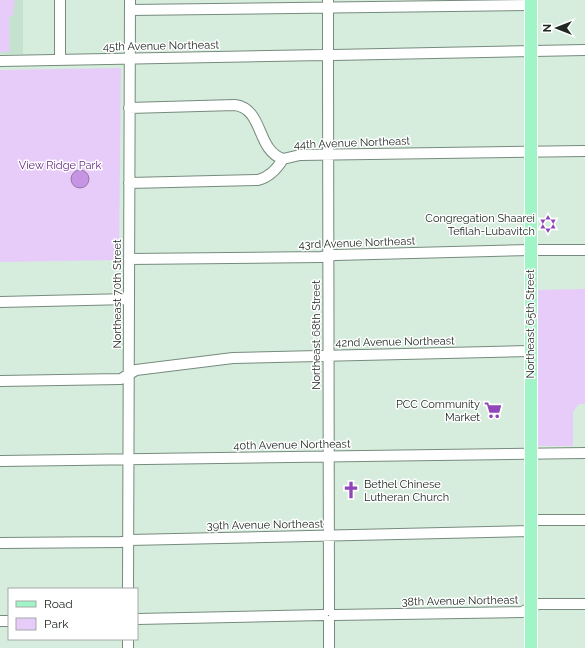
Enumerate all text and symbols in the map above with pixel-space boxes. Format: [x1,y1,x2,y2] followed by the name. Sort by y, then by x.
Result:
[537,8,577,48] north arrow
[541,24,554,32] text: N
[103,38,220,54] street label: 45th Avenue Northeast
[294,134,411,152] street label: 44th Avenue Northeast
[19,159,101,172] park label: View Ridge Park
[425,212,535,238] place label: Congregation Shaarei Tefilah-Lubavitch
[538,214,558,234] synagogue icon: Congregation Shaarei Tefilah-Lubavitch
[298,234,416,252] street label: 43rd Avenue Northeast
[111,239,124,349] street label: Northeast 70th Street
[524,269,537,379] street label: Northeast 65th Street
[310,280,323,390] street label: Northeast 68th Street
[335,334,455,350] street label: 42nd Avenue Northeast
[396,398,480,424] place label: PCC Community Market
[483,400,503,420] supermarket icon: PCC Community Market
[233,437,351,453] street label: 40th Avenue Northeast
[364,478,449,504] place label: Bethel Chinese Lutheran Church
[341,480,361,500] church icon: Bethel Chinese Lutheran Church
[207,517,324,533] street label: 39th Avenue Northeast
[8,588,138,640] legend
[402,593,519,609] street label: 38th Avenue Northeast
[44,597,73,611] text: Road
[44,617,69,631] text: Park

